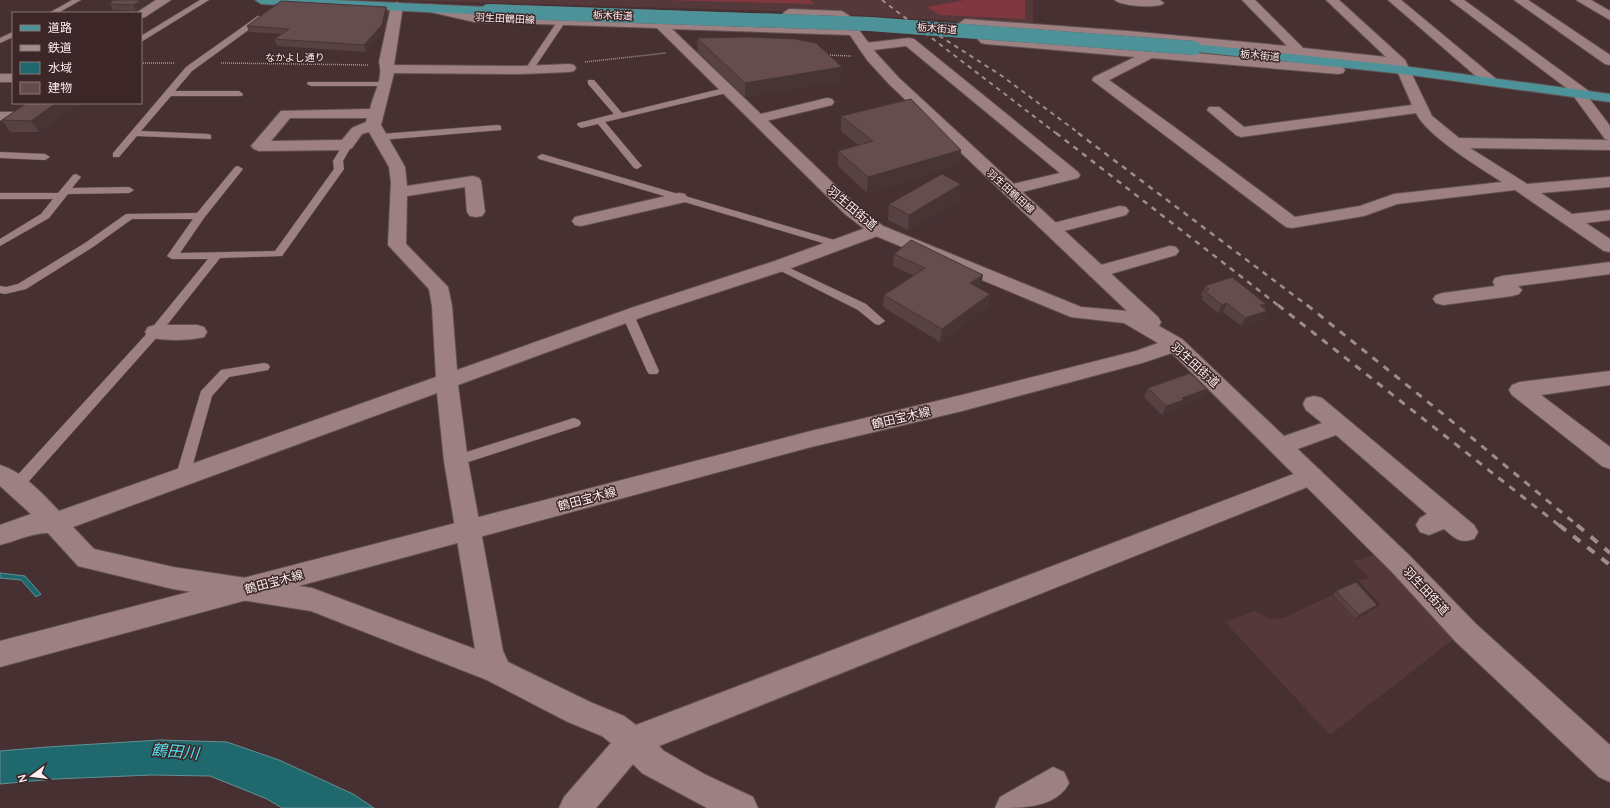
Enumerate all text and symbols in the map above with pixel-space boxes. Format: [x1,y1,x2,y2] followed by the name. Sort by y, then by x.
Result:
[593,7,633,23] street label: 栃木街道
[475,9,535,27] street label: 羽生田鶴田線
[12,12,142,104] legend
[48,19,72,36] text: 道路
[917,20,957,36] street label: 栃木街道
[48,39,72,56] text: 鉄道
[1239,46,1281,64] street label: 栃木街道
[265,50,325,64] street label: なかよし通り
[48,59,72,76] text: 水域
[48,79,72,96] text: 建物
[984,166,1038,216] street label: 羽生田鶴田線
[824,182,881,233] street label: 羽生田街道
[1167,338,1223,391] street label: 羽生田街道
[870,402,932,433] street label: 鶴田宝木線
[556,483,618,514] street label: 鶴田宝木線
[1400,563,1453,618] street label: 羽生田街道
[243,566,305,597] street label: 鶴田宝木線
[150,738,202,764] water label: 鶴田川
[12,756,52,796] north arrow
[14,773,30,784] text: N

